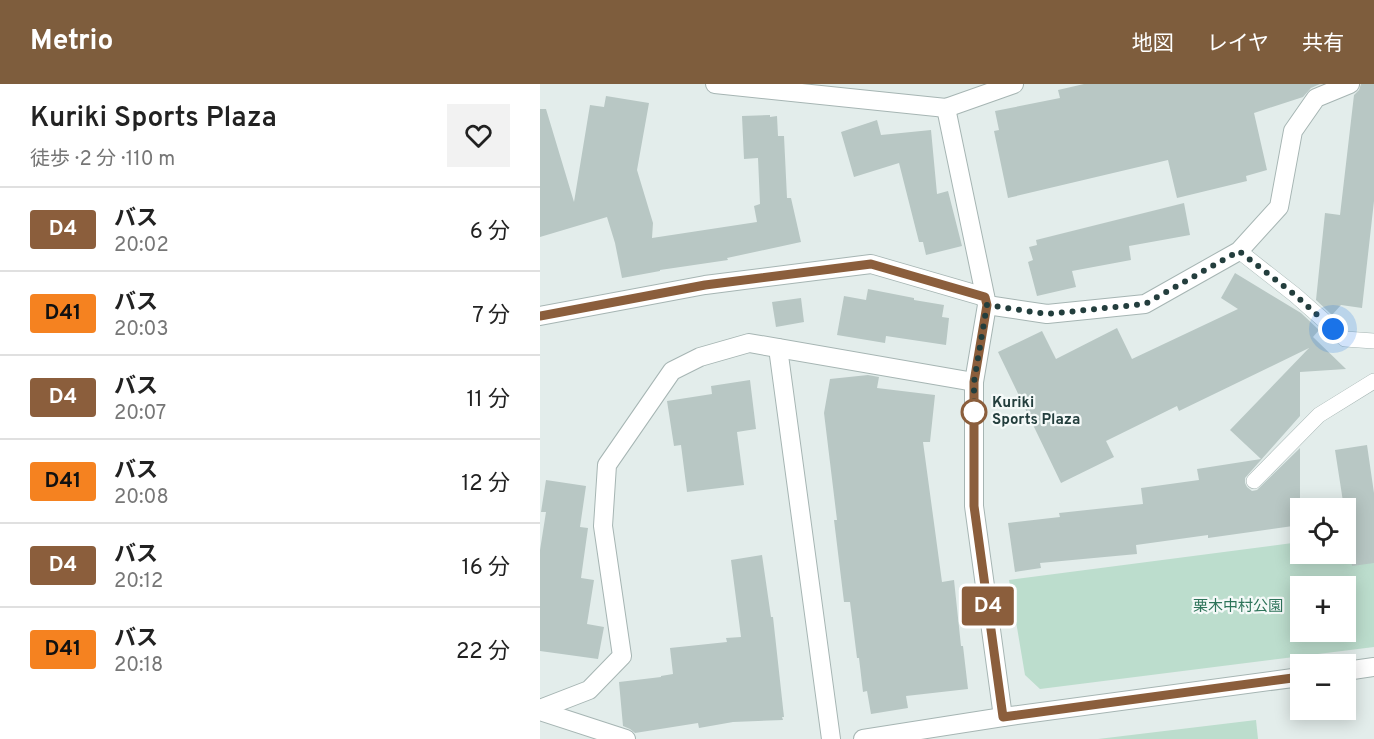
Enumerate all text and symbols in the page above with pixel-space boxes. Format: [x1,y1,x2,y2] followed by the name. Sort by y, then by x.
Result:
[30,24,113,60] text: Metrio
[1132,31,1174,58] text: 地図
[1207,31,1269,58] text: レイヤ
[1302,31,1344,58] text: 共有
[30,101,277,137] text: Kuriki Sports Plaza
[447,104,510,167] button: heart
[30,147,175,173] text: 徒歩 · 2 分 · 110 m
[114,206,158,233] text: バス
[49,216,77,243] text: D4
[470,219,510,246] text: 6 分
[114,233,169,259] text: 20:02
[114,290,158,317] text: バス
[45,300,81,327] text: D41
[472,303,510,330] text: 7 分
[1318,314,1348,344] your location
[114,317,168,343] text: 20:03
[114,374,158,401] text: バス
[49,384,77,411] text: D4
[466,387,510,414] text: 11 分
[992,394,1080,430] place label: Kuriki Sports Plaza
[961,399,987,425] marker: Kuriki Sports Plaza
[114,401,166,427] text: 20:07
[114,458,158,485] text: バス
[45,468,81,495] text: D41
[461,471,510,498] text: 12 分
[114,485,169,511] text: 20:08
[1290,498,1356,720] map controls
[1290,498,1356,564] button: locate
[114,542,158,569] text: バス
[49,552,77,579] text: D4
[461,555,510,582] text: 16 分
[114,569,163,595] text: 20:12
[1290,576,1356,642] button: +
[961,586,1015,626] line badge: D4
[974,593,1002,620] text: D4
[1193,597,1283,617] park label: 栗木中村公園
[114,626,158,653] text: バス
[45,636,81,663] text: D41
[456,639,510,666] text: 22 分
[114,653,163,679] text: 20:18
[1290,654,1356,720] button: −

